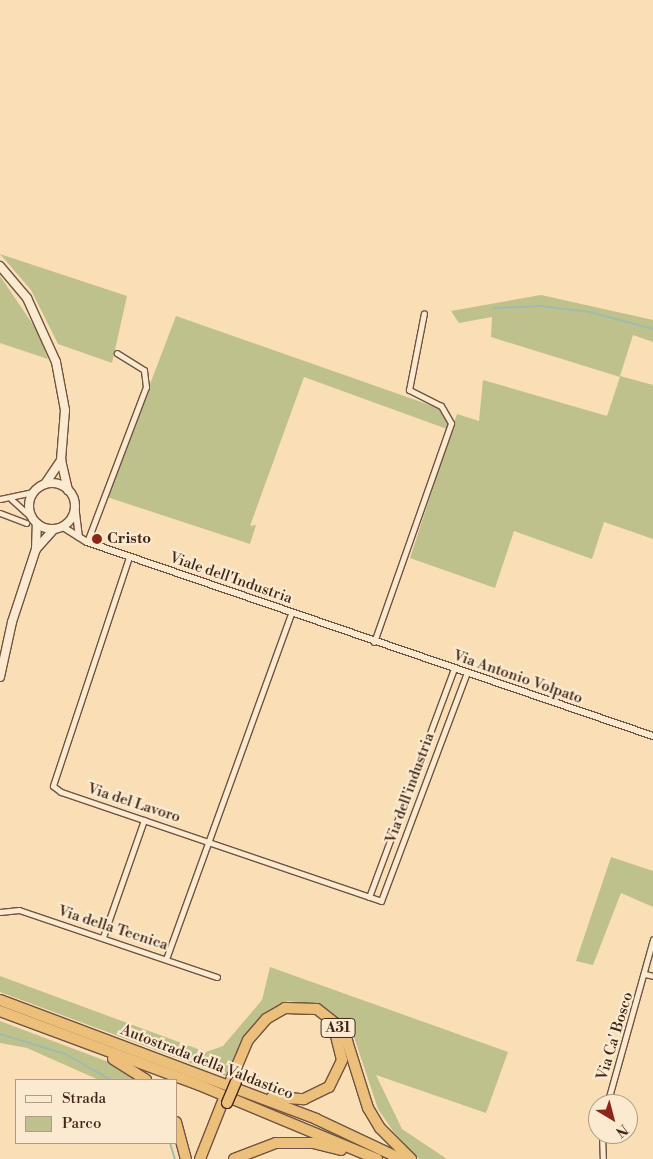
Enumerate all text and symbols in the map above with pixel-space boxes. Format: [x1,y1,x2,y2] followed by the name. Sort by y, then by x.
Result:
[107,530,151,548] place label: Cristo
[91,533,103,545] marker: Cristo
[167,549,295,607] street label: Viale dell'Industria
[451,646,585,708] street label: Via Antonio Volpato
[382,730,438,846] street label: Via dell'industria
[85,779,183,827] street label: Via del Lavoro
[56,902,170,954] street label: Via della Tecnica
[593,990,637,1082] street label: Via Ca' Bosco
[320,1016,356,1040] road number: A31
[118,1021,296,1103] street label: Autostrada della Valdastico
[15,1079,178,1144] legend
[62,1089,106,1108] text: Strada
[588,1094,638,1144] north arrow
[62,1114,101,1133] text: Parco
[612,1120,631,1141] text: N

